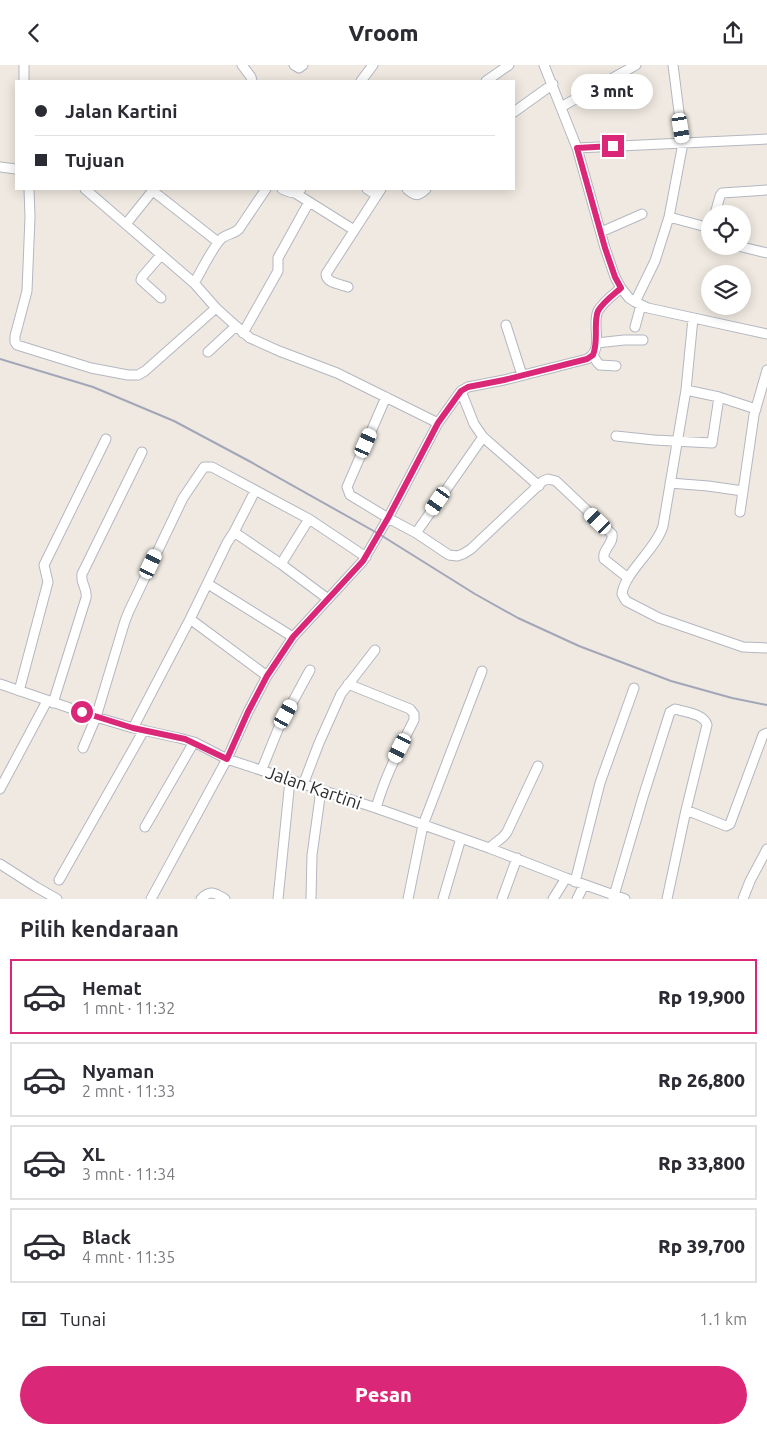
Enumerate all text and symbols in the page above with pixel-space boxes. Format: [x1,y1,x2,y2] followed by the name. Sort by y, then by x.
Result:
[20,19,48,47] icon: back
[719,19,747,47] icon: share
[348,20,419,45] text: Vroom
[572,73,654,109] callout: 3 mnt
[590,82,634,100] text: 3 mnt
[65,100,178,122] text: Jalan Kartini
[671,112,690,144] car
[602,135,624,157] route end
[65,149,125,171] text: Tujuan
[701,205,751,315] map controls
[701,205,751,255] button: locate
[701,265,751,315] button: layers
[353,426,378,460] car
[423,484,452,518] car
[581,505,614,537] car
[137,547,164,581] car
[272,697,299,731] car
[71,701,93,723] route start
[386,731,413,765] car
[264,761,364,813] street label: Jalan Kartini
[20,916,179,941] text: Pilih kendaraan
[22,974,67,1019] icon: car
[82,977,142,999] text: Hemat
[658,986,745,1008] text: Rp 19,900
[82,999,175,1017] text: 1 mnt · 11:32
[22,1057,67,1102] icon: car
[82,1060,154,1082] text: Nyaman
[658,1069,745,1091] text: Rp 26,800
[82,1082,175,1100] text: 2 mnt · 11:33
[22,1140,67,1185] icon: car
[82,1143,105,1165] text: XL
[658,1152,745,1174] text: Rp 33,800
[82,1165,175,1183] text: 3 mnt · 11:34
[22,1223,67,1268] icon: car
[82,1226,131,1248] text: Black
[658,1235,745,1257] text: Rp 39,700
[82,1248,175,1266] text: 4 mnt · 11:35
[20,1305,48,1333] icon: cash
[60,1308,106,1330] text: Tunai
[699,1310,747,1328] text: 1.1 km
[20,1366,747,1424] button: Pesan

